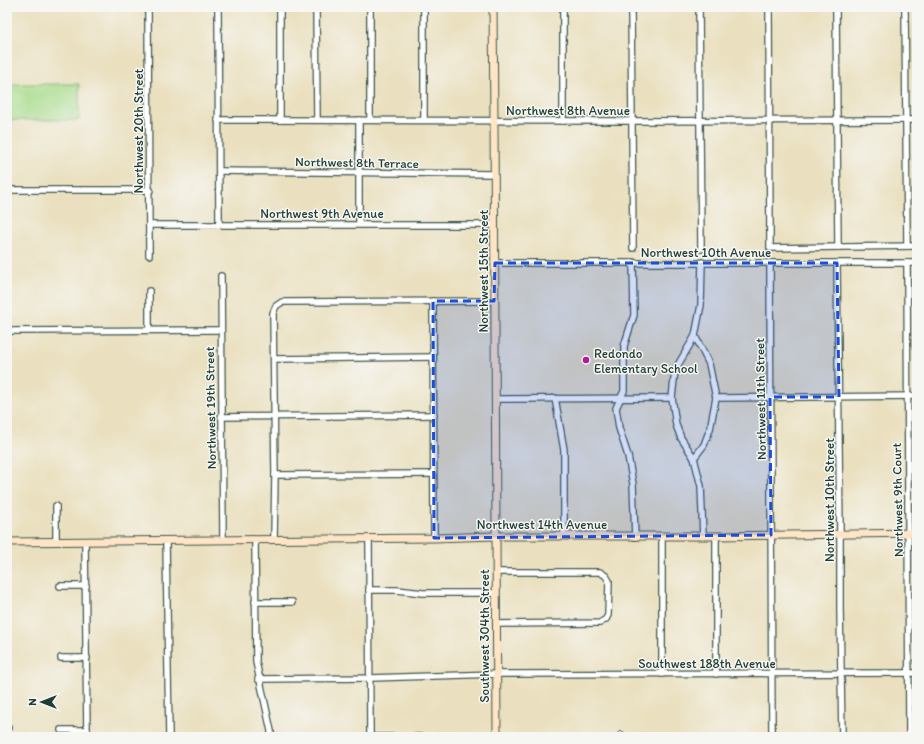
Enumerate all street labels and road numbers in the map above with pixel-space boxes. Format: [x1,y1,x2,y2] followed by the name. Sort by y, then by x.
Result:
[131,68,146,193] street label: Northwest 20th Street
[506,103,630,118] street label: Northwest 8th Avenue
[295,154,419,171] street label: Northwest 8th Terrace
[260,206,384,221] street label: Northwest 9th Avenue
[476,209,491,332] street label: Northwest 15th Street
[641,245,771,260] street label: Northwest 10th Avenue
[752,338,769,460] street label: Northwest 11th Street
[202,346,219,470] street label: Northwest 19th Street
[822,438,837,562] street label: Northwest 10th Street
[889,443,906,557] street label: Northwest 9th Court
[477,517,607,532] street label: Northwest 14th Avenue
[477,569,492,703] street label: Southwest 304th Street
[638,656,776,671] street label: Southwest 188th Avenue

